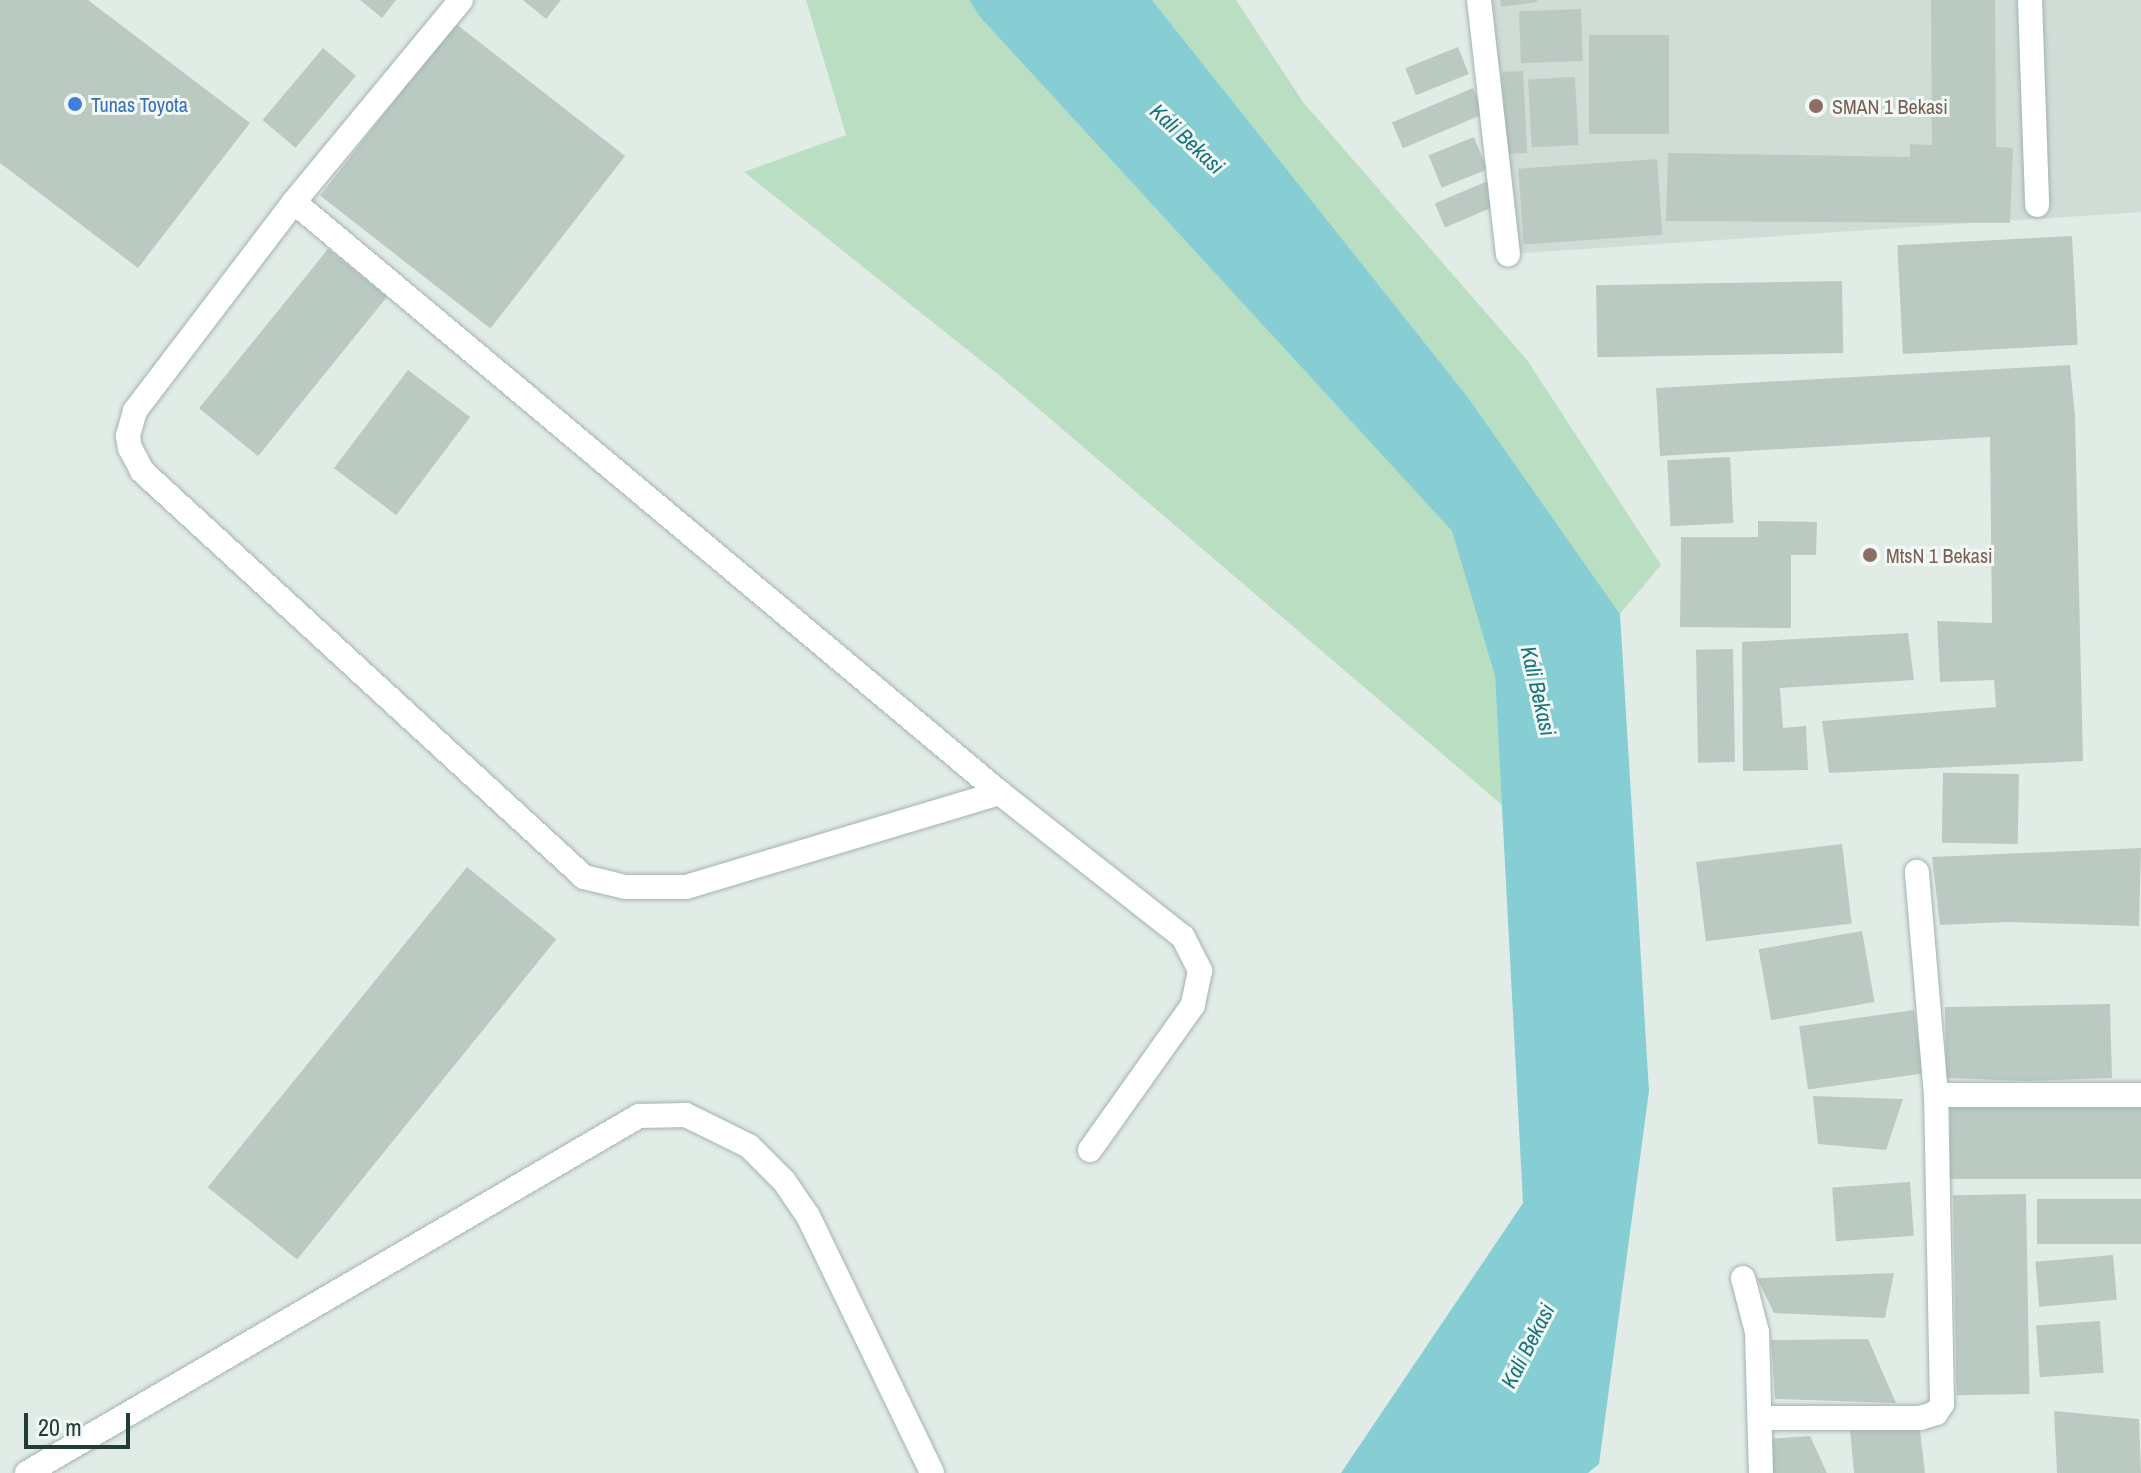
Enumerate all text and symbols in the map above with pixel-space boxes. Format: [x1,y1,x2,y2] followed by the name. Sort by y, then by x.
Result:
[91,92,188,116] place label: Tunas Toyota
[1832,94,1948,118] place label: SMAN 1 Bekasi
[66,95,84,113] marker: Tunas Toyota
[1807,97,1825,115] marker: SMAN 1 Bekasi
[1145,98,1229,180] water label: Kali Bekasi
[1886,543,1993,567] place label: MtsN 1 Bekasi
[1861,546,1879,564] marker: MtsN 1 Bekasi
[1515,644,1561,738] water label: Kali Bekasi
[1496,1299,1560,1393] water label: Kali Bekasi
[28,1397,134,1447] scale bar
[38,1411,82,1443] text: 20 m

